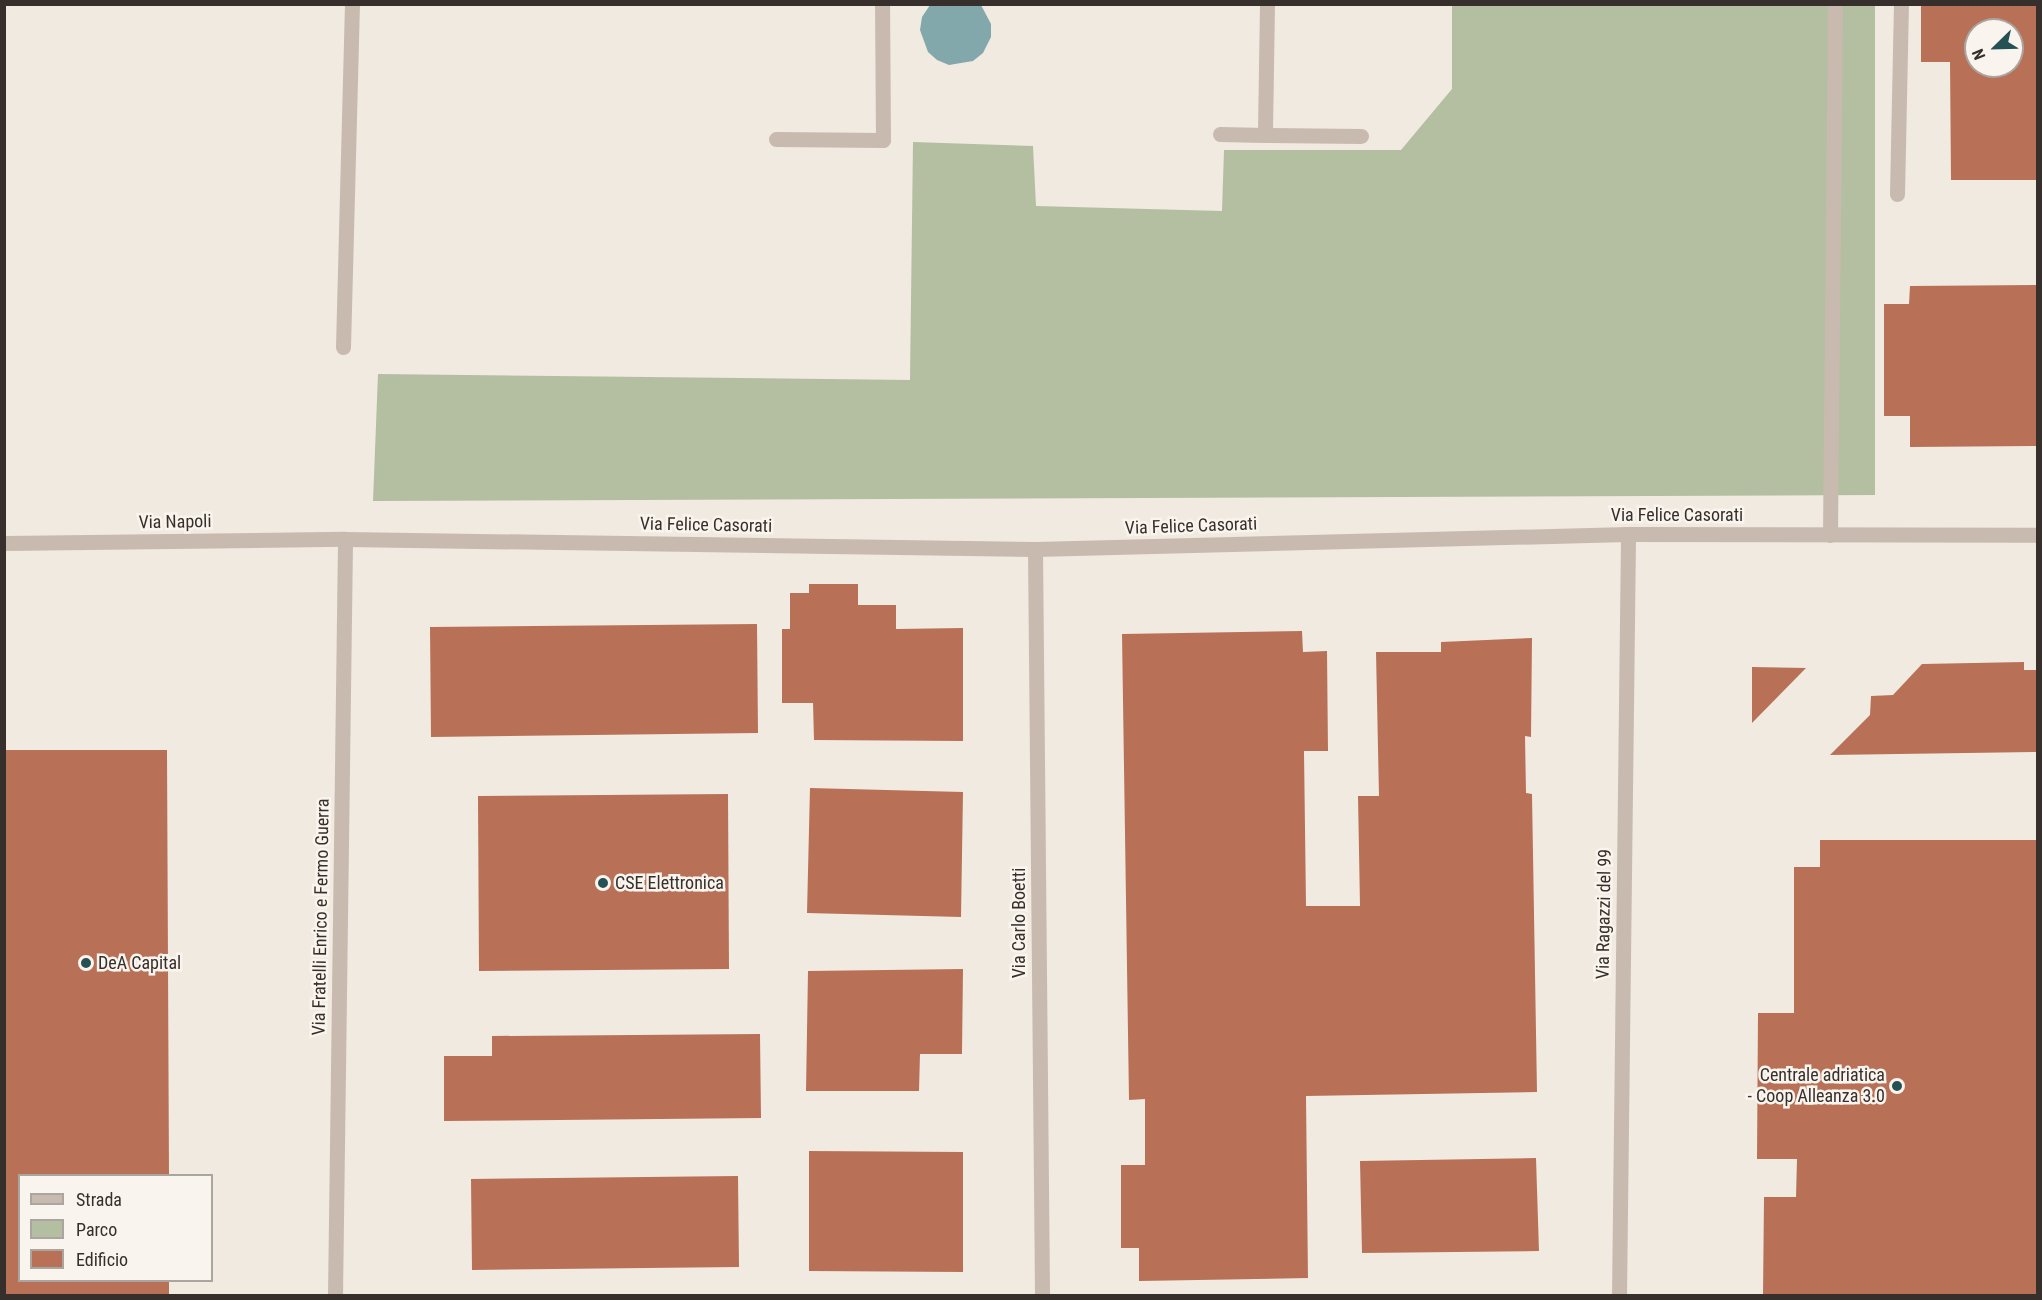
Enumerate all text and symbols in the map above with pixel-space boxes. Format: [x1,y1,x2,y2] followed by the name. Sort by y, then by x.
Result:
[1964,18,2024,78] north arrow
[1968,46,1989,63] text: N
[1611,504,1743,526] street label: Via Felice Casorati
[138,511,212,533] street label: Via Napoli
[640,513,772,537] street label: Via Felice Casorati
[1125,513,1257,539] street label: Via Felice Casorati
[308,798,334,1036] street label: Via Fratelli Enrico e Fermo Guerra
[1592,849,1616,979] street label: Via Ragazzi del 99
[1008,868,1030,978] street label: Via Carlo Boetti
[615,872,724,894] place label: CSE Elettronica
[596,876,610,890] marker: CSE Elettronica
[98,952,181,974] place label: DeA Capital
[79,956,93,970] marker: DeA Capital
[1748,1065,1885,1108] place label: Centrale adriatica - Coop Alleanza 3.0
[1890,1079,1904,1093] marker: Centrale adriatica - Coop Alleanza 3.0
[18,1174,213,1282] legend
[76,1189,122,1210] text: Strada
[76,1219,117,1240] text: Parco
[76,1249,128,1270] text: Edificio

